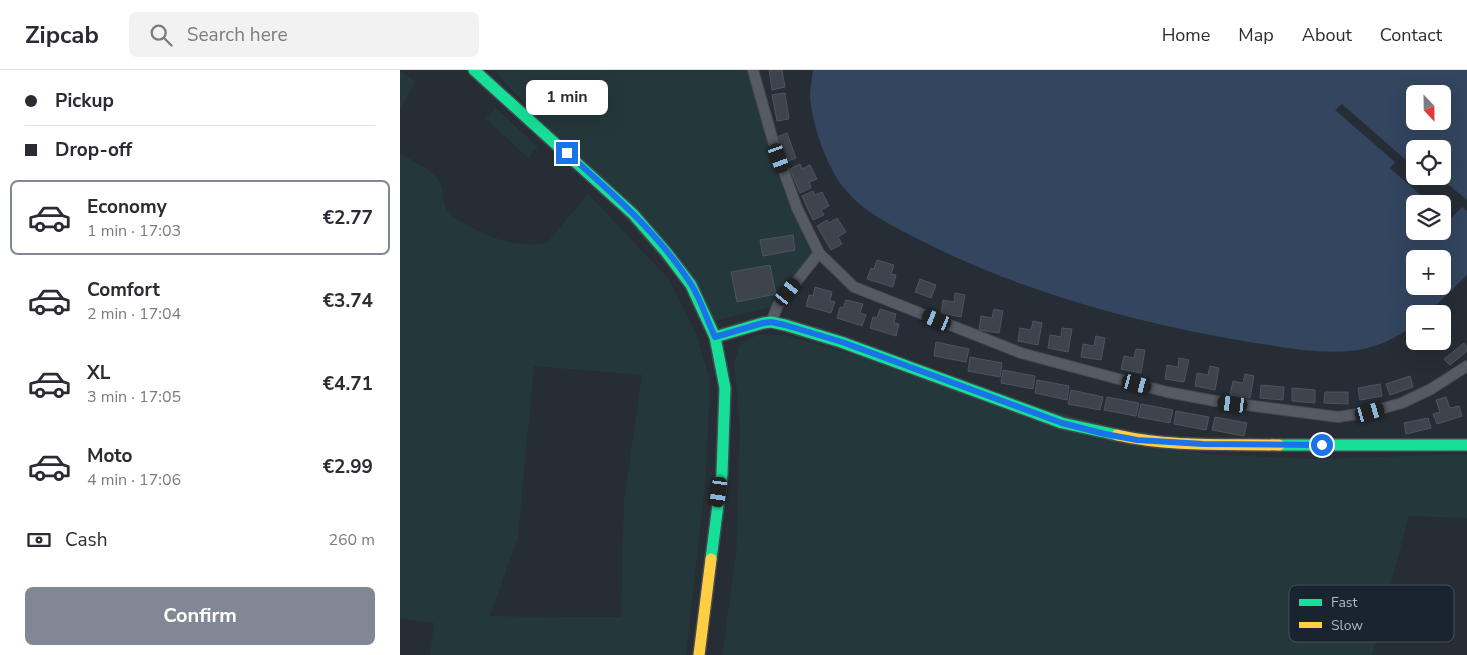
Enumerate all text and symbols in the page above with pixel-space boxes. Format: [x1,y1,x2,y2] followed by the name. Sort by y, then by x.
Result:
[129,12,479,57] search box
[25,19,99,51] text: Zipcab
[147,21,175,49] icon: search
[187,22,288,48] text: Search here
[1162,23,1210,47] text: Home
[1238,23,1274,47] text: Map
[1302,23,1352,47] text: About
[1380,23,1442,47] text: Contact
[526,81,608,116] callout: 1 min
[1406,85,1451,130] north arrow
[1406,85,1451,350] map controls
[546,86,588,108] text: 1 min
[55,88,114,114] text: Pickup
[55,137,132,163] text: Drop-off
[1406,140,1451,185] button: locate
[766,141,791,175] car
[556,142,578,164] route end
[87,194,167,220] text: Economy
[27,195,72,240] icon: car
[1406,195,1451,240] button: layers
[323,205,373,231] text: €2.77
[87,220,181,242] text: 1 min · 17:03
[1406,250,1451,295] button: +
[772,276,803,308] car
[87,277,160,303] text: Comfort
[27,278,72,323] icon: car
[323,288,373,314] text: €3.74
[87,303,181,325] text: 2 min · 17:04
[1406,305,1451,350] button: −
[920,307,953,333] car
[87,360,110,386] text: XL
[27,361,72,406] icon: car
[323,371,373,397] text: €4.71
[1120,373,1153,395] car
[87,386,181,408] text: 3 min · 17:05
[1217,395,1248,413] car
[1353,401,1386,423] car
[1311,434,1333,456] route start
[87,443,133,469] text: Moto
[27,444,72,489] icon: car
[323,454,373,480] text: €2.99
[87,469,181,491] text: 4 min · 17:06
[709,476,728,508] car
[25,526,53,554] icon: cash
[65,527,107,553] text: Cash
[328,529,375,551] text: 260 m
[1289,585,1454,642] legend
[25,587,375,645] button: Confirm
[1331,593,1357,612] text: Fast
[1331,616,1363,635] text: Slow

